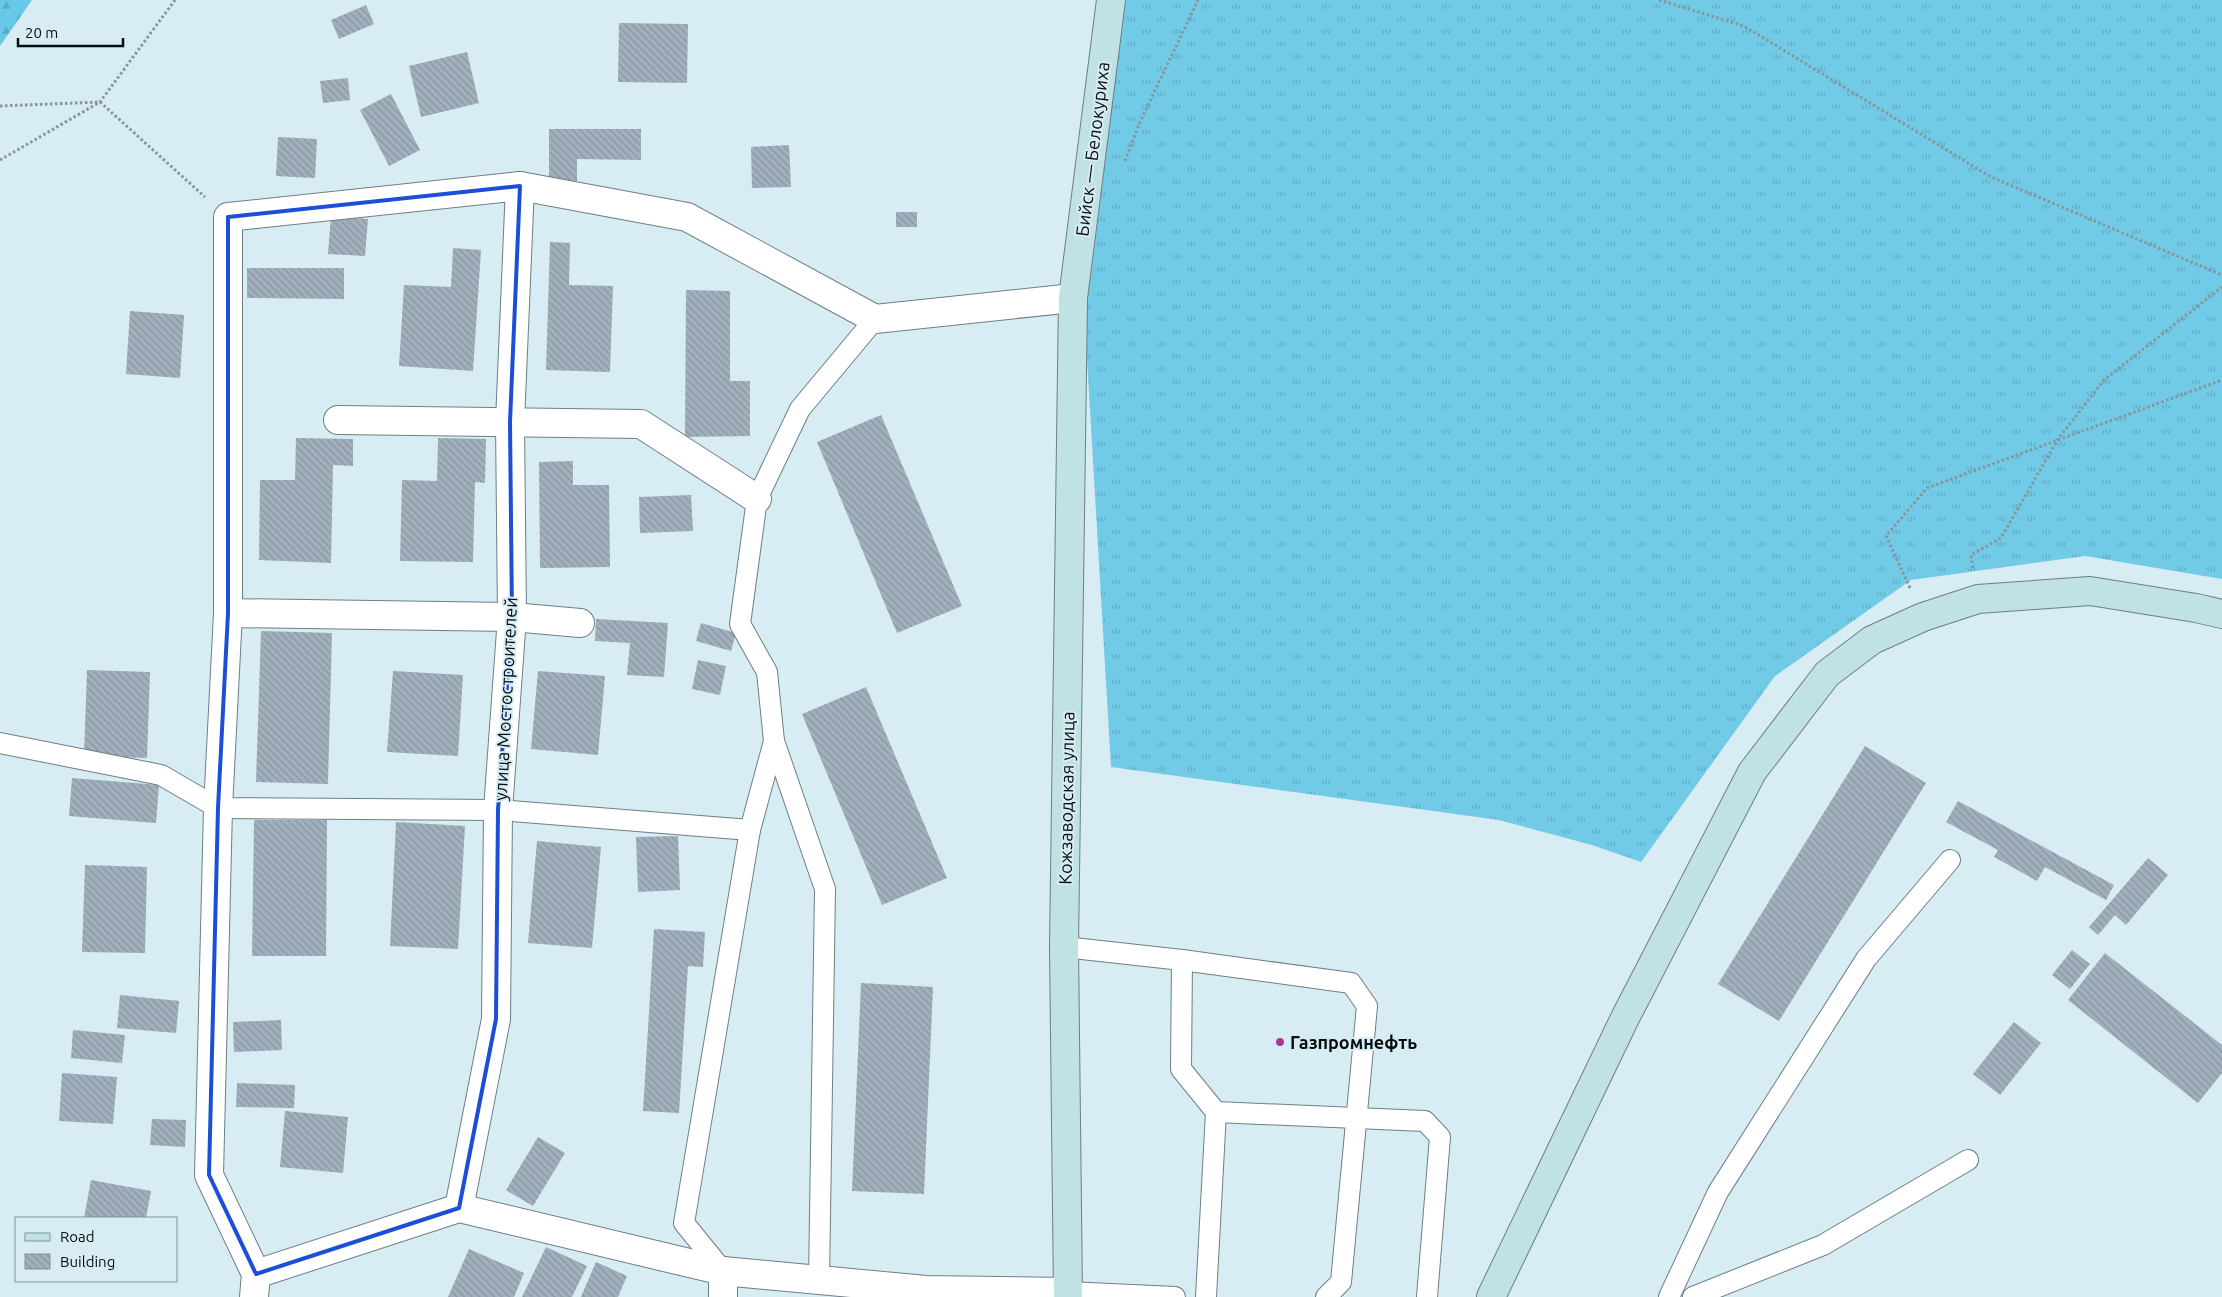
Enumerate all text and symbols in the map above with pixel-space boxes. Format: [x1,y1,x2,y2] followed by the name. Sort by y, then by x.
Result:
[18,15,122,47] scale bar
[25,24,58,41] text: 20 m
[1071,61,1113,237] street label: Бийск — Белокуриха
[490,597,520,801] street label: улица Мостостроителей
[1054,711,1078,885] street label: Кожзаводская улица
[1290,1032,1417,1052] place label: Газпромнефть
[1274,1036,1286,1048] marker: Газпромнефть
[15,1217,178,1282] legend
[60,1228,95,1245] text: Road
[60,1253,115,1270] text: Building

